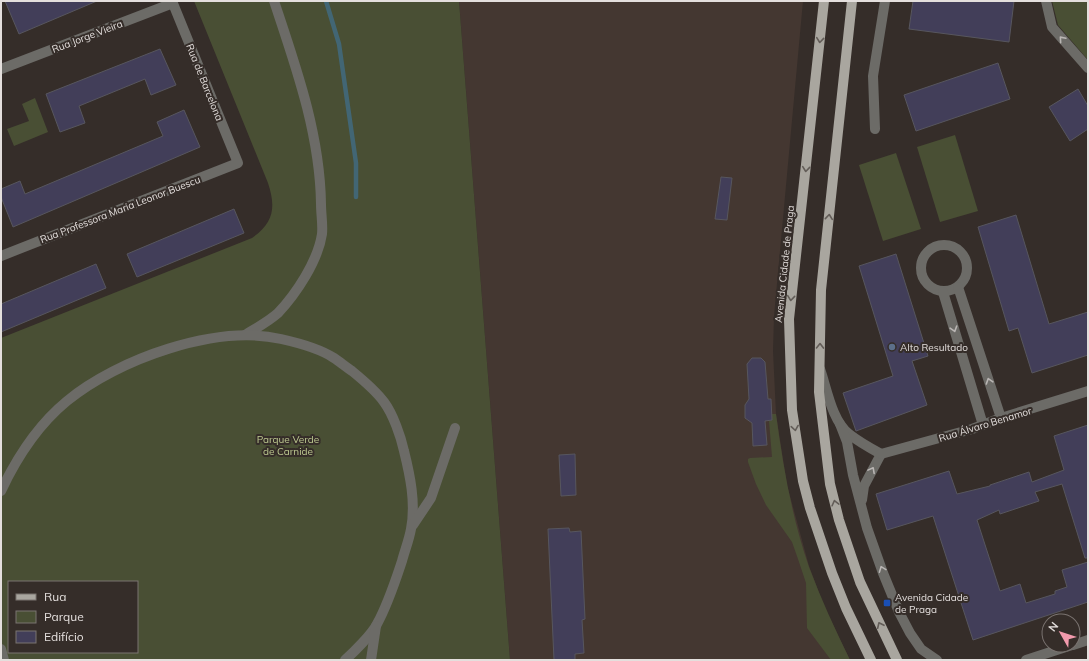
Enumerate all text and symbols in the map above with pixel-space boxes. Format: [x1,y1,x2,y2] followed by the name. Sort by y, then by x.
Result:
[50,17,124,56] street label: Rua Jorge Vieira
[1060,36,1067,43] one-way arrow
[816,37,825,43] one-way arrow
[183,42,226,123] street label: Rua de Barcelona
[801,166,810,172] one-way arrow
[38,173,202,246] street label: Rua Professora Maria Leonor Buescu
[772,205,797,323] street label: Avenida Cidade de Praga
[824,214,833,220] one-way arrow
[787,295,796,301] one-way arrow
[949,325,958,332] one-way arrow
[900,341,968,354] place label: Alto Resultado
[887,342,897,352] marker: Alto Resultado
[816,343,824,349] one-way arrow
[985,378,994,385] one-way arrow
[937,404,1033,445] street label: Rua Álvaro Benamor
[790,425,799,431] one-way arrow
[257,433,319,458] park label: Parque Verde de Carnide
[868,466,875,474] one-way arrow
[832,500,840,506] one-way arrow
[878,566,886,573] one-way arrow
[8,581,138,653] legend
[44,589,66,604] text: Rua
[895,591,968,616] place label: Avenida Cidade de Praga
[882,598,892,608] marker: Avenida Cidade de Praga
[44,609,84,624] text: Parque
[1041,613,1081,653] north arrow
[1045,619,1061,634] text: N
[877,622,885,629] one-way arrow
[44,629,84,644] text: Edifício

